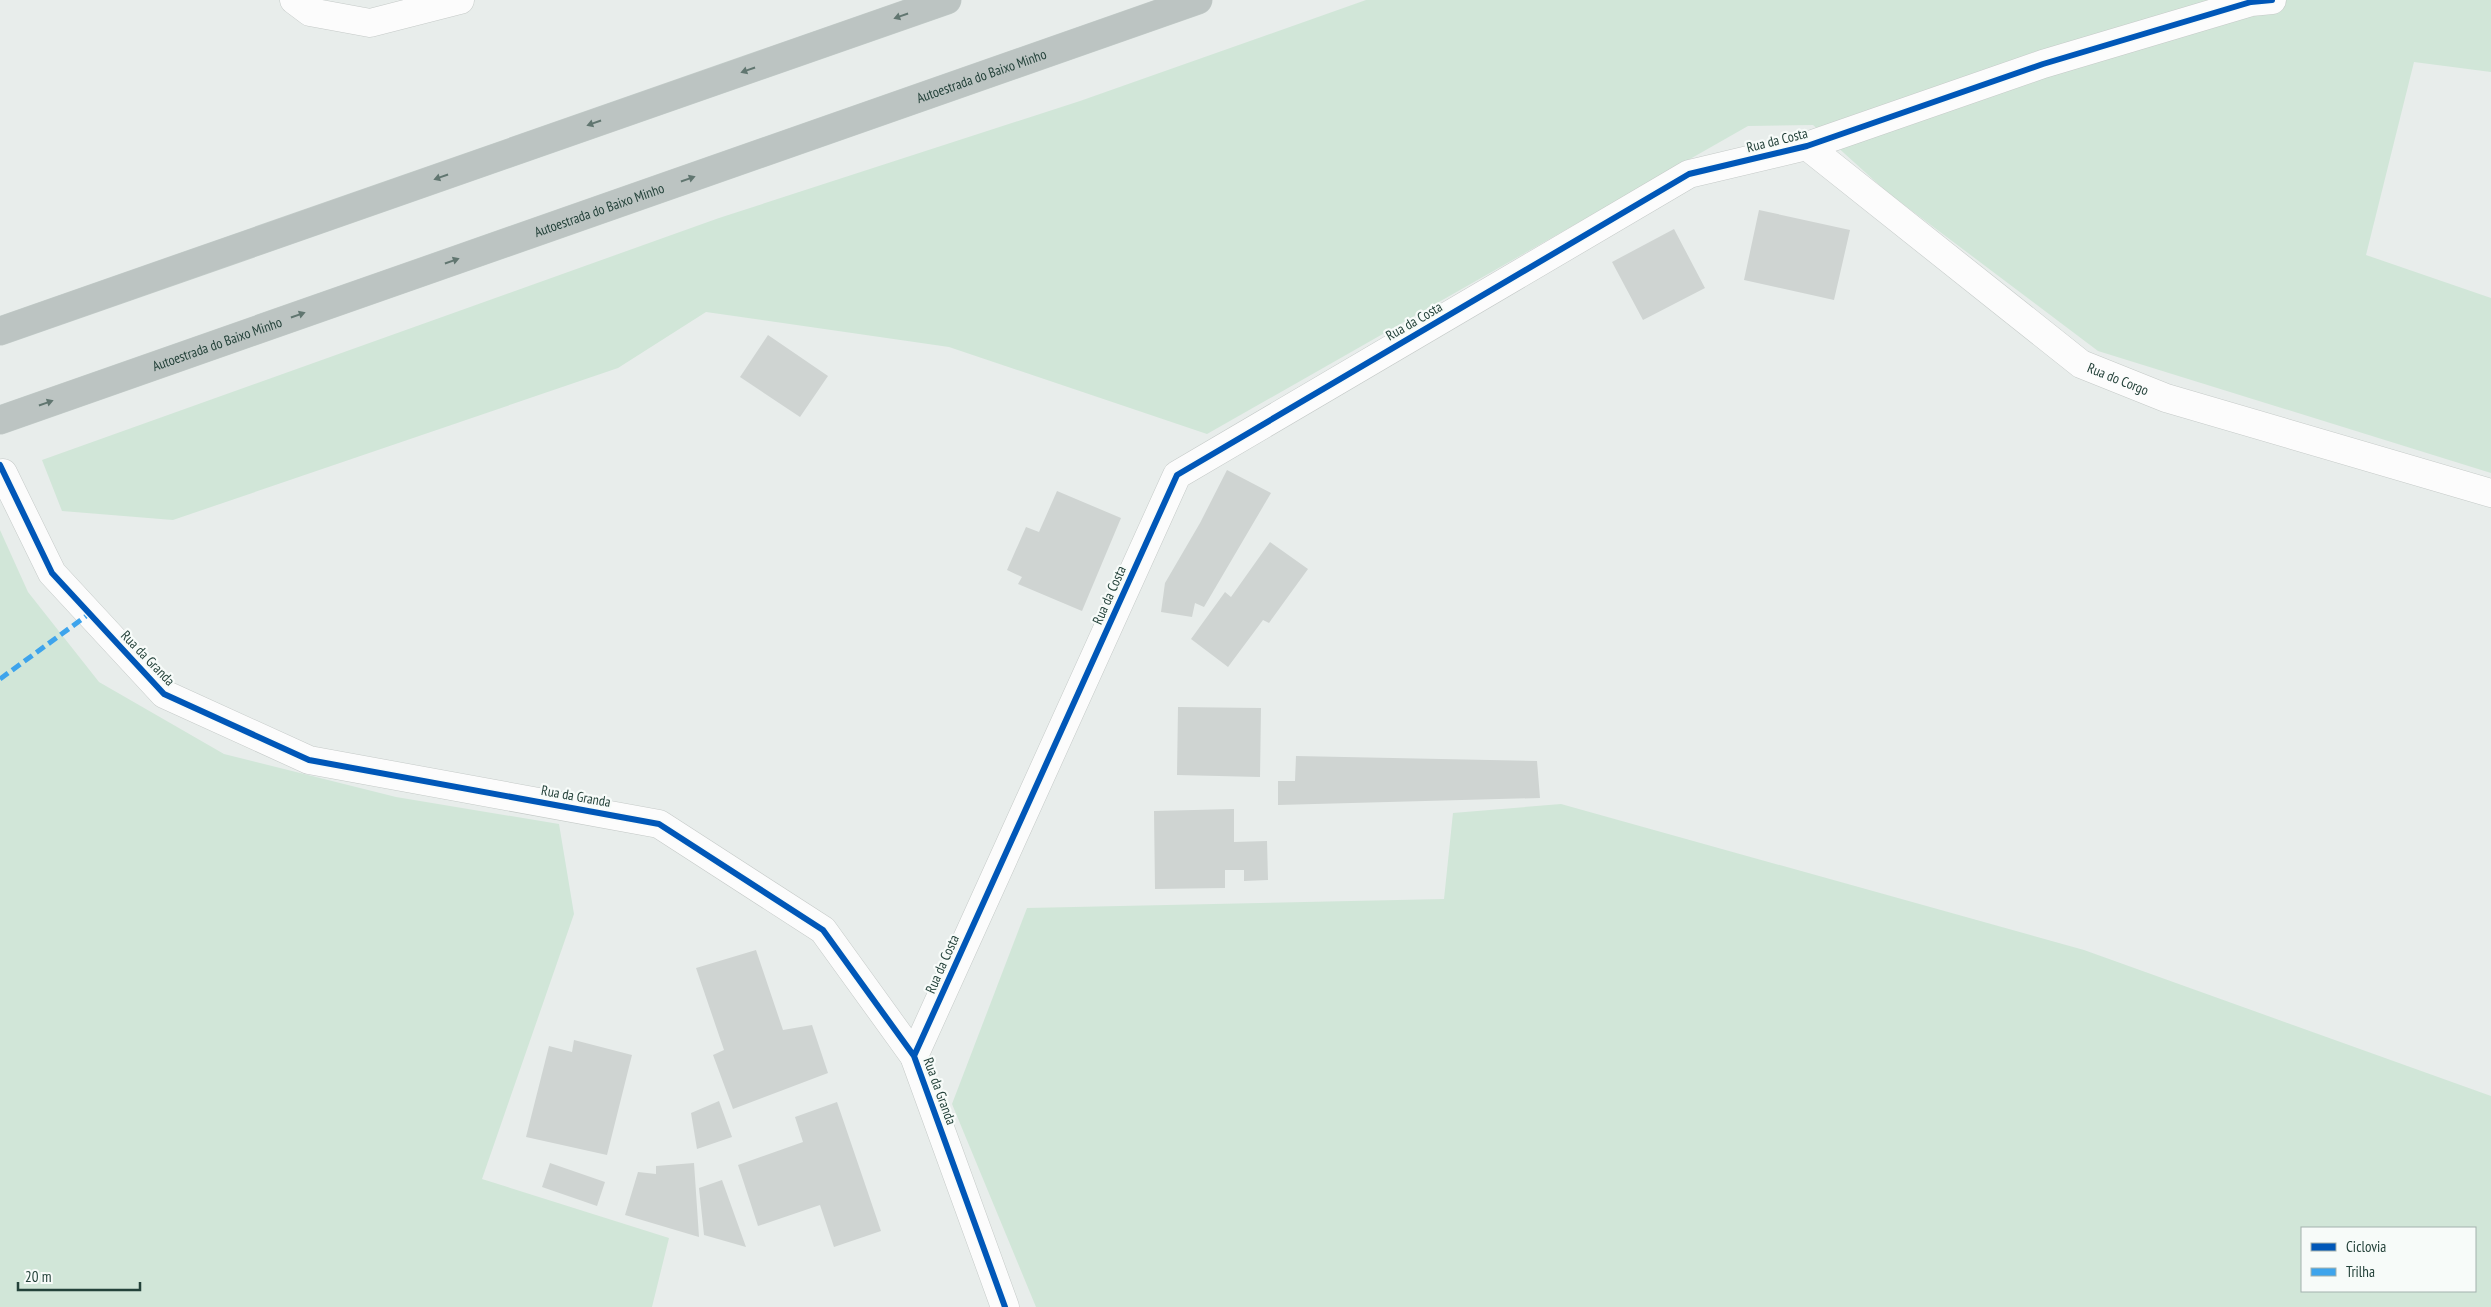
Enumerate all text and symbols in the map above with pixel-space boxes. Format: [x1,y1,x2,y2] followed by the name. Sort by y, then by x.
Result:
[893,12,908,20] one-way arrow
[914,45,1049,107] street label: Autoestrada do Baixo Minho
[740,67,755,74] one-way arrow
[587,120,602,127] one-way arrow
[1745,124,1809,156] street label: Rua da Costa
[433,173,448,181] one-way arrow
[681,175,696,183] one-way arrow
[532,179,667,241] street label: Autoestrada do Baixo Minho
[445,257,460,265] one-way arrow
[1383,298,1445,344] street label: Rua da Costa
[291,311,306,318] one-way arrow
[150,313,284,375] street label: Autoestrada do Baixo Minho
[2085,358,2151,399] street label: Rua do Corgo
[39,399,54,407] one-way arrow
[1088,563,1130,627] street label: Rua da Costa
[117,627,179,689] street label: Rua da Granda
[540,781,612,811] street label: Rua da Granda
[921,932,963,996] street label: Rua da Costa
[920,1055,960,1127] street label: Rua da Granda
[2301,1227,2476,1292] legend
[2346,1237,2386,1256] text: Ciclovia
[18,1260,140,1292] scale bar
[2346,1262,2375,1281] text: Trilha
[25,1267,51,1286] text: 20 m

